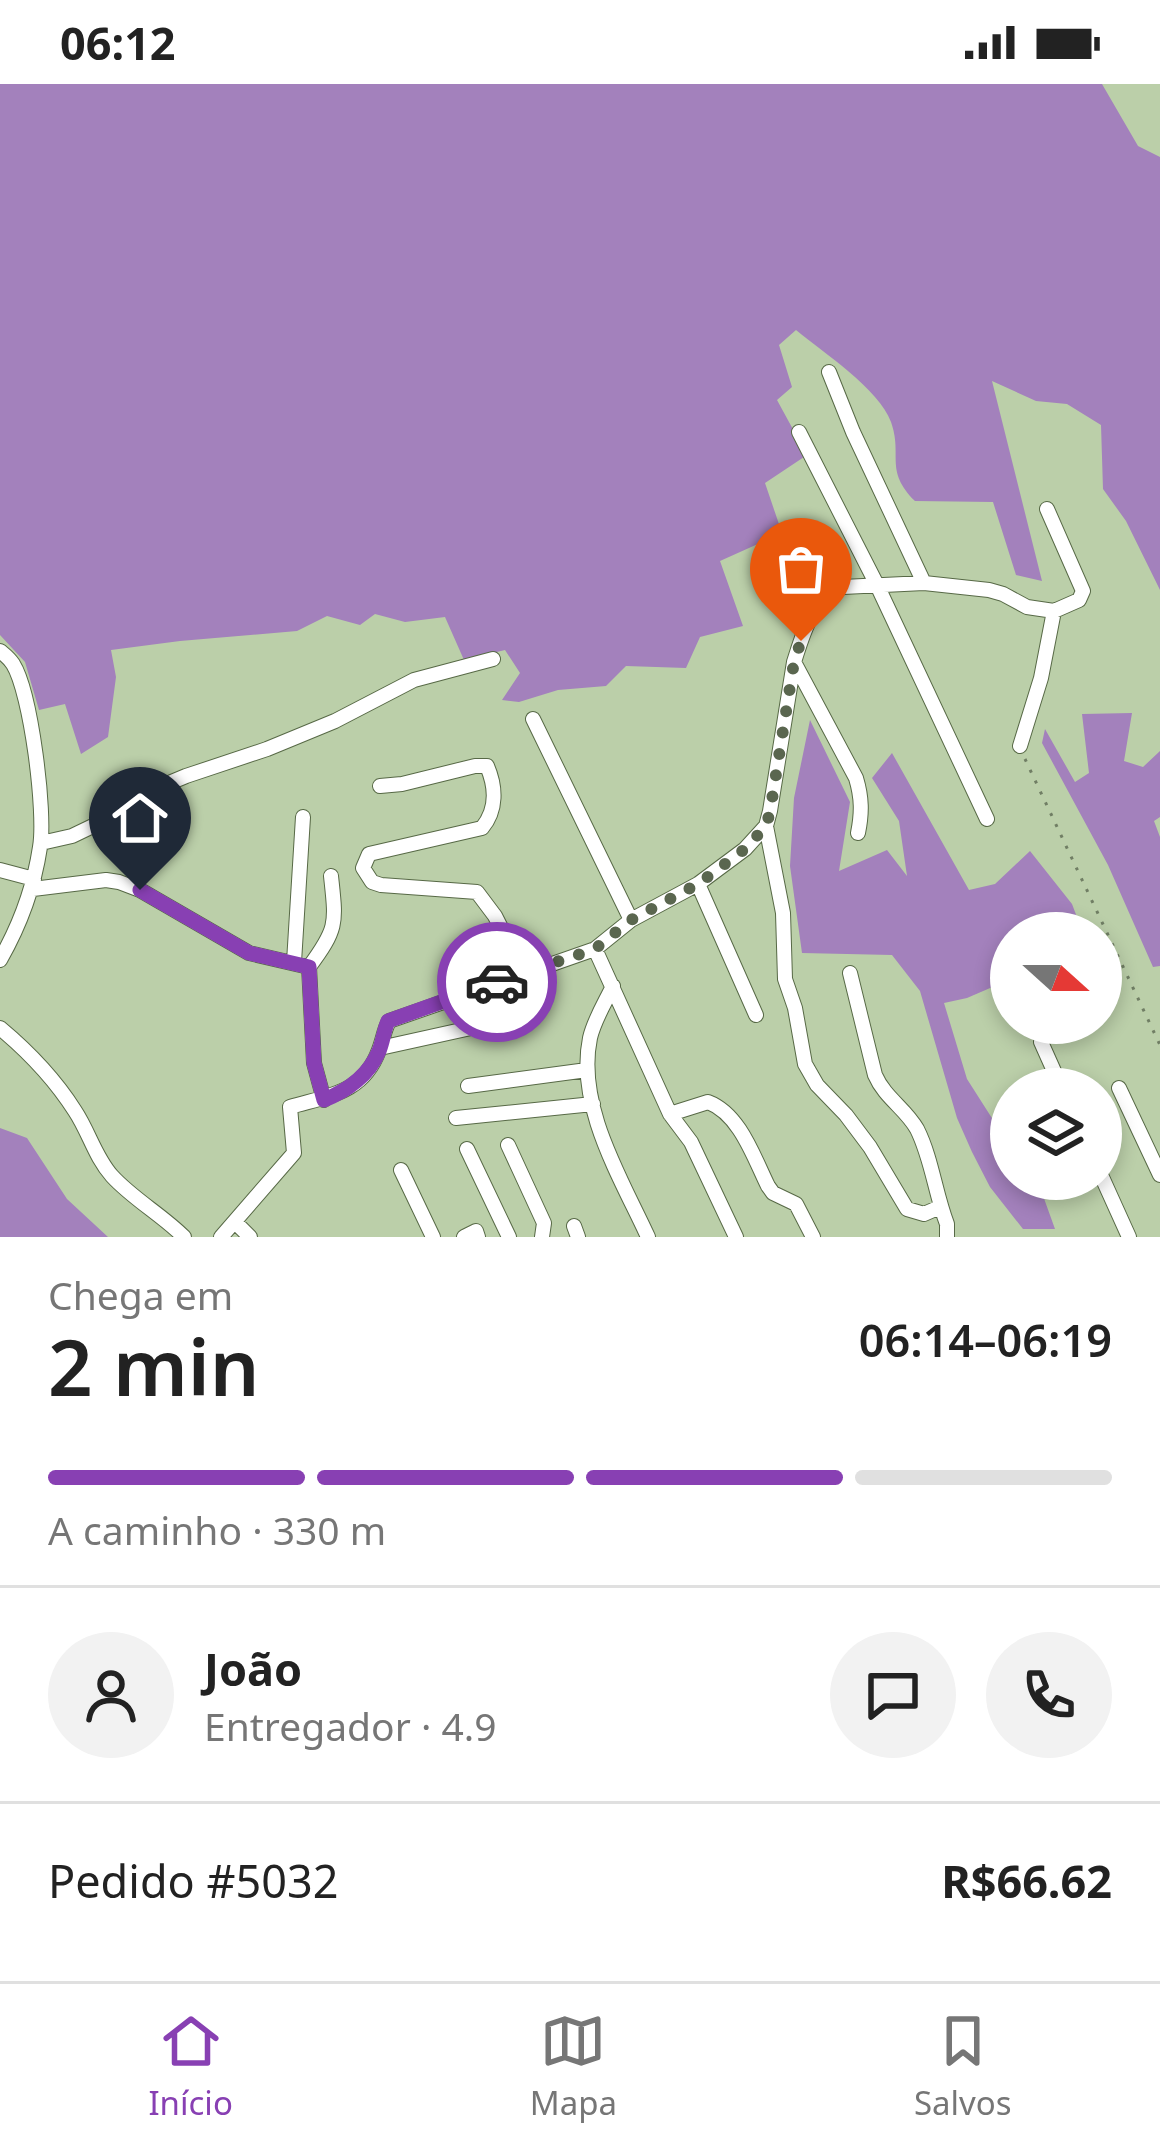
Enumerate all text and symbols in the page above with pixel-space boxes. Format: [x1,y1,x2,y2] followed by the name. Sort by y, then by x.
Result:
[60,12,176,73] text: 06:12
[750,518,852,641] pin
[768,536,834,602] icon: bag
[89,767,191,890] pin
[107,785,173,851] icon: home
[990,912,1122,1044] north arrow
[990,912,1122,1200] map controls
[437,922,557,1042] courier
[464,949,530,1015] icon: car
[990,1068,1122,1200] button: layers
[48,1268,233,1321] text: Chega em
[859,1309,1112,1370] text: 06:14–06:19
[48,1313,260,1419] text: 2 min
[48,1503,386,1556] text: A caminho · 330 m
[48,1632,174,1758] button: person
[830,1632,956,1758] button: chat
[986,1632,1112,1758] button: phone
[204,1638,302,1699] text: João
[204,1699,497,1752] text: Entregador · 4.9
[48,1850,339,1911] text: Pedido #5032
[941,1850,1112,1911] text: R$66.62
[148,2008,233,2125] tab: Início
[530,2008,617,2125] tab: Mapa
[914,2008,1012,2125] tab: Salvos

